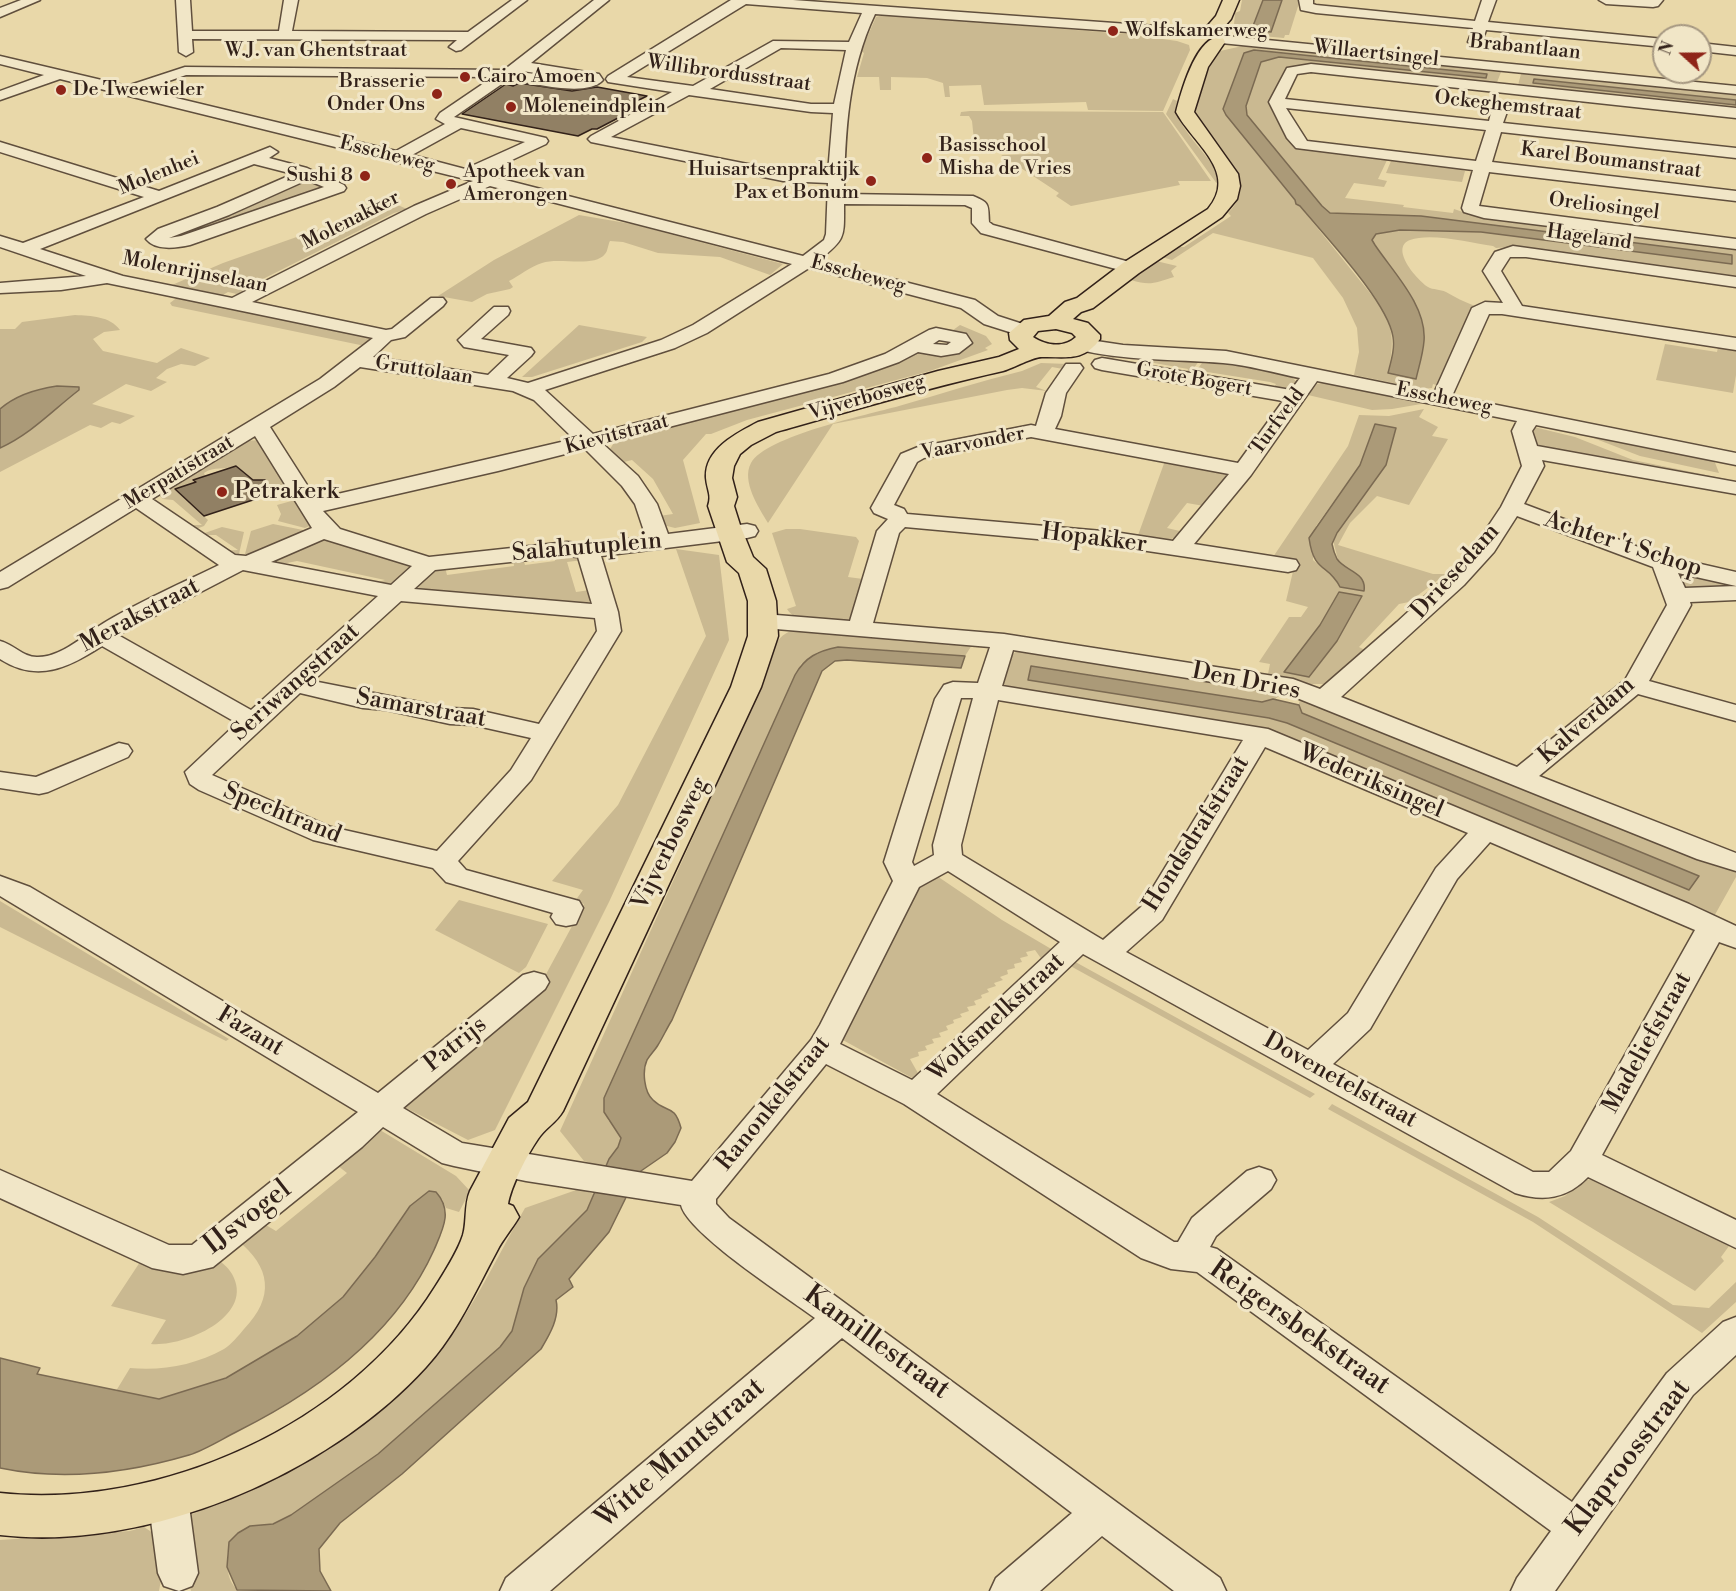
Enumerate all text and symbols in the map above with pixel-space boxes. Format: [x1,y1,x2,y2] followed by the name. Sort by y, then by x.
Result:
[1125,19,1267,43] place label: Wolfskamerweg
[1106,24,1120,38] marker: Wolfskamerweg
[1652,24,1712,84] north arrow
[1468,30,1582,66] street label: Brabantlaan
[1312,35,1440,73] street label: Willaertsingel
[225,39,407,63] street label: W.J. van Ghentstraat
[1655,39,1679,58] text: N
[645,51,813,97] street label: Willibrordusstraat
[477,65,596,89] place label: Cairo Amoen
[327,70,425,117] place label: Brasserie Onder Ons
[458,70,472,84] marker: Cairo Amoen
[73,78,204,102] place label: De Tweewieler
[54,83,68,97] marker: De Tweewieler
[1433,86,1583,126] street label: Ockeghemstraat
[430,87,444,101] marker: Brasserie Onder Ons
[523,95,666,119] place label: Moleneindplein
[504,100,518,114] marker: Moleneindplein
[337,132,437,178] street label: Esscheweg
[939,134,1071,181] place label: Basisschool Misha de Vries
[1519,138,1703,184] street label: Karel Boumanstraat
[115,147,203,201] street label: Molenhei
[920,151,934,165] marker: Basisschool Misha de Vries
[688,158,859,205] place label: Huisartsenpraktijk Pax et Bonum
[463,160,585,207] place label: Apotheek van Amerongen
[286,164,353,188] place label: Sushi 8
[358,169,372,183] marker: Sushi 8
[864,174,878,188] marker: Huisartsenpraktijk Pax et Bonum
[444,177,458,191] marker: Apotheek van Amerongen
[298,186,404,256] street label: Molenakker
[1547,188,1661,226] street label: Oreliosingel
[1545,220,1633,256] street label: Hageland
[120,247,270,299] street label: Molenrijnselaan
[808,251,908,299] street label: Esscheweg
[373,351,475,391] street label: Gruttolaan
[1134,358,1254,402] street label: Grote Bogert
[806,370,928,426] street label: Vijverbosweg
[1394,378,1494,420] street label: Esscheweg
[1246,384,1310,460] street label: Turfveld
[562,410,672,460] street label: Kievitstraat
[919,422,1027,466] street label: Vaarvonder
[120,431,238,515] street label: Merpatistraat
[234,478,339,506] place label: Petrakerk
[215,485,229,499] marker: Petrakerk
[1541,506,1705,584] street label: Achter 't Schop
[1040,518,1148,560] street label: Hopakker
[1405,518,1507,626] street label: Driesedam
[511,527,663,569] street label: Salahutuplein
[75,572,205,660] street label: Merakstraat
[226,618,366,748] street label: Seriwangstraat
[1189,657,1303,707] street label: Den Dries
[1533,671,1641,771] street label: Kalverdam
[354,683,488,735] street label: Samarstraat
[1294,739,1448,825] street label: Wederiksingel
[1138,751,1256,917] street label: Hondsdrafstraat
[626,773,716,915] street label: Vijverbosweg
[219,777,345,851] street label: Spechtrand
[923,947,1071,1089] street label: Wolfsmelkstraat
[1597,967,1699,1119] street label: Madeliefstraat
[211,1001,289,1063] street label: Fazant
[419,1011,493,1079] street label: Patrijs
[1258,1027,1422,1135] street label: Dovenetelstraat
[711,1031,837,1177] street label: Ranonkelstraat
[197,1173,299,1263] street label: IJsvogel
[1202,1253,1396,1403] street label: Reigersbekstraat
[796,1279,956,1407] street label: Kamillestraat
[590,1372,772,1536] street label: Witte Muntstraat
[1559,1373,1699,1543] street label: Klaproosstraat

